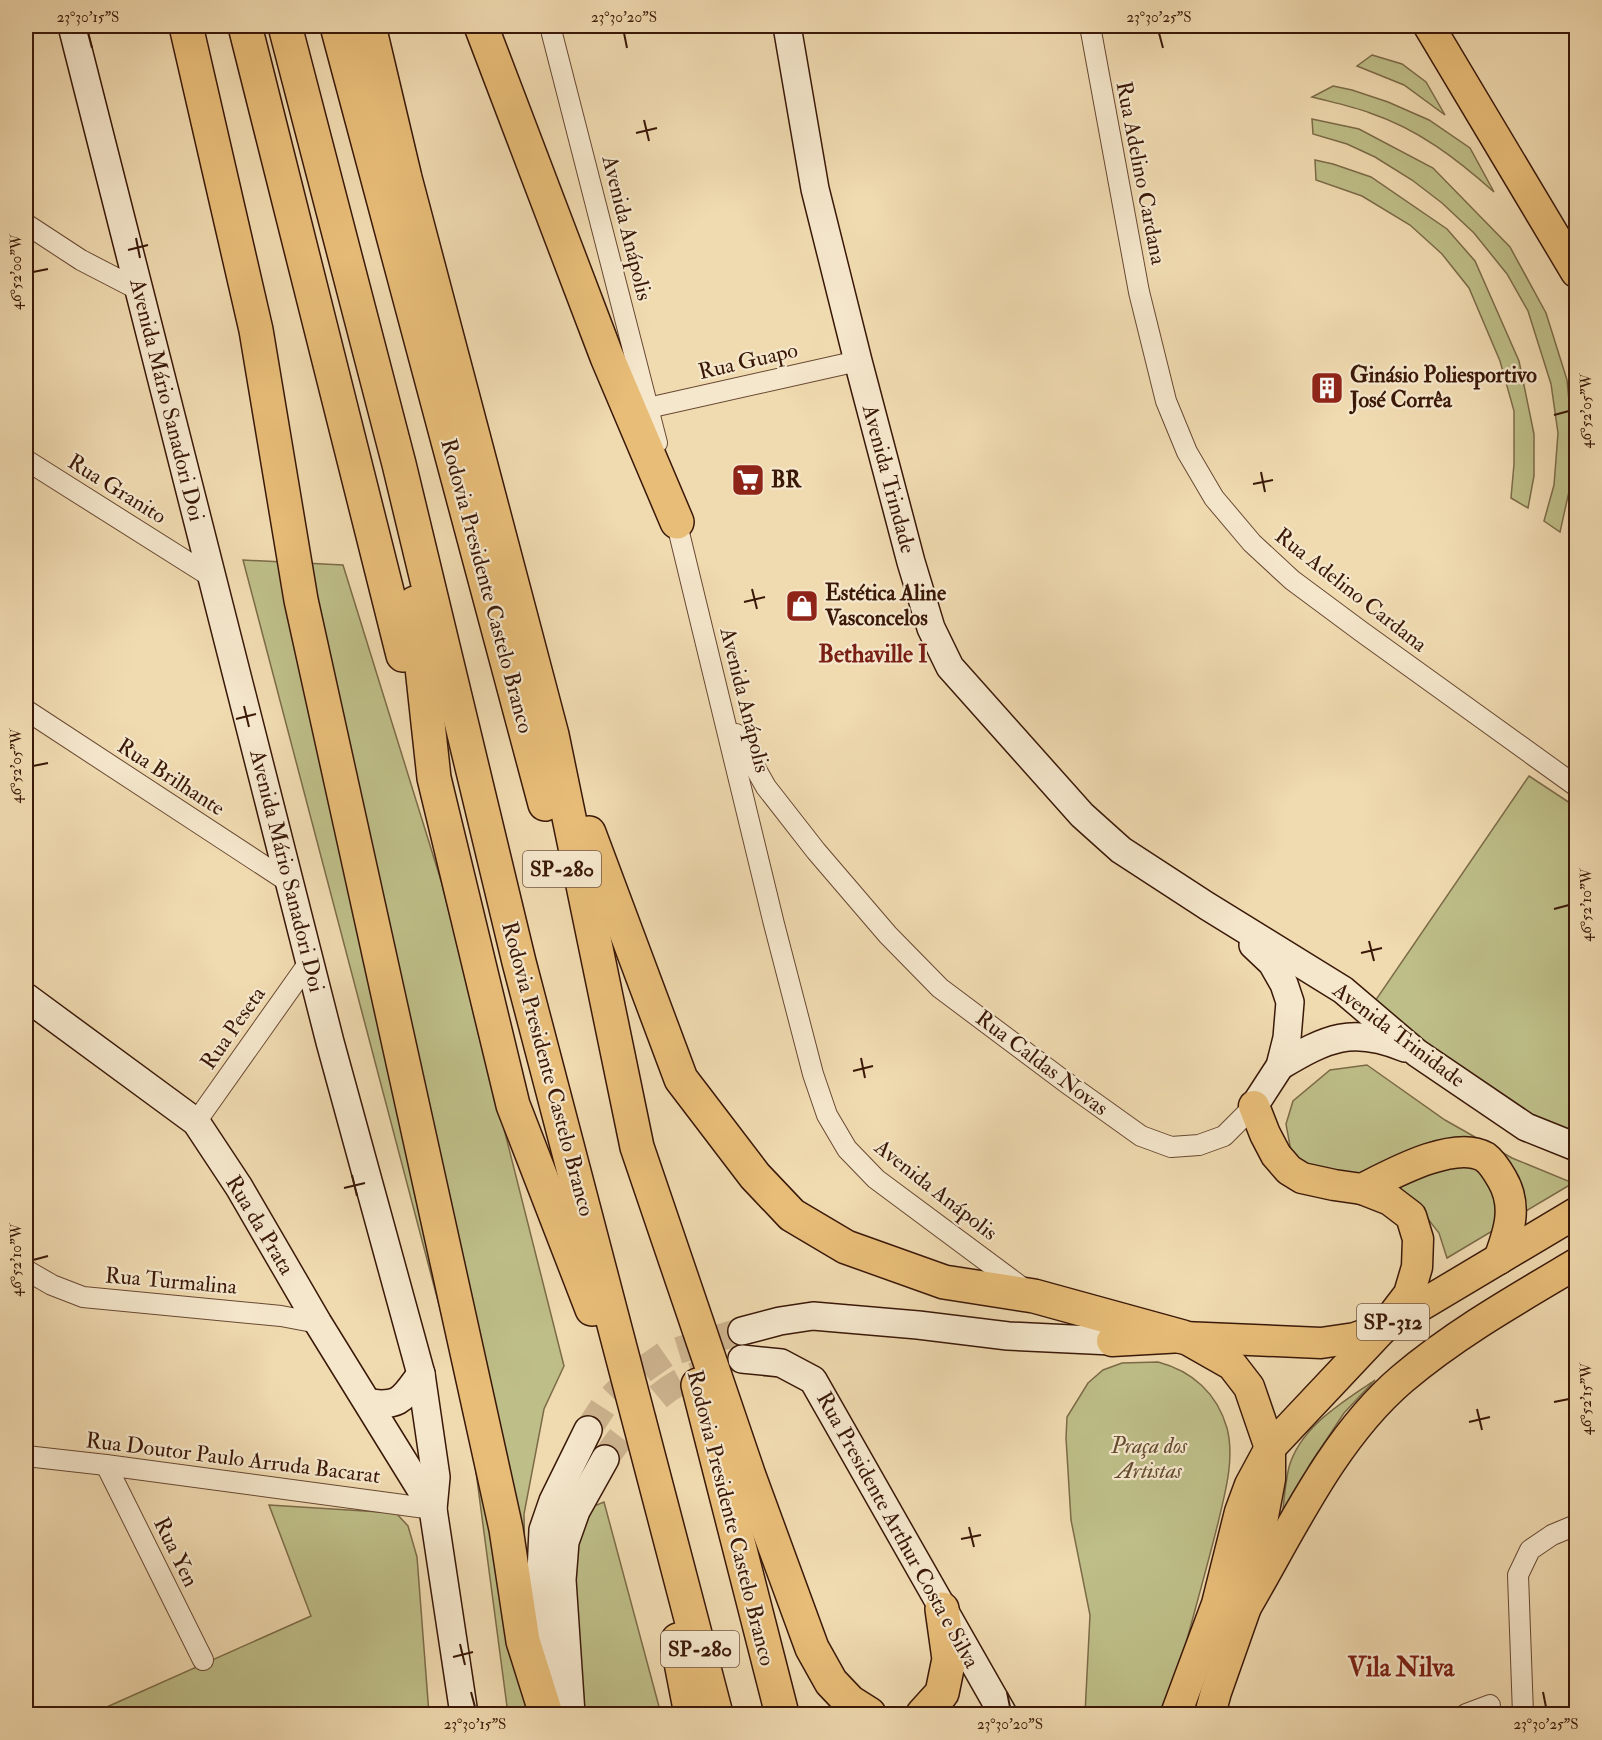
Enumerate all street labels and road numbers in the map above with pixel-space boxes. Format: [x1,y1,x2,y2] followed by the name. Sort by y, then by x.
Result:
[1110,79,1173,268] street label: Rua Adelino Cardana
[594,152,659,304] street label: Avenida Anápolis
[123,275,211,524] street label: Avenida Mário Sanadori Doi
[696,336,801,387] street label: Rua Guapo
[855,401,922,556] street label: Avenida Trindade
[434,436,540,736] street label: Rodovia Presidente Castelo Branco
[63,448,171,530] street label: Rua Granito
[1269,522,1434,659] street label: Rua Adelino Cardana
[712,624,777,776] street label: Avenida Anápolis
[112,732,230,822] street label: Rua Brilhante
[243,746,331,995] street label: Avenida Mário Sanadori Doi
[523,851,601,887] road number: SP-280
[495,919,601,1219] street label: Rodovia Presidente Castelo Branco
[1326,976,1471,1094] street label: Avenida Trinidade
[194,980,272,1075] street label: Rua Peseta
[970,1004,1114,1122] street label: Rua Caldas Novas
[867,1133,1003,1248] street label: Avenida Anápolis
[219,1170,301,1281] street label: Rua da Prata
[104,1261,239,1301] street label: Rua Turmalina
[1357,1304,1429,1340] road number: SP-312
[681,1367,781,1669] street label: Rodovia Presidente Castelo Branco
[810,1387,986,1674] street label: Rua Presidente Arthur Costa e Silva
[84,1426,382,1490] street label: Rua Doutor Paulo Arruda Bacarat
[147,1513,205,1591] street label: Rua Yen
[661,1631,739,1667] road number: SP-280

